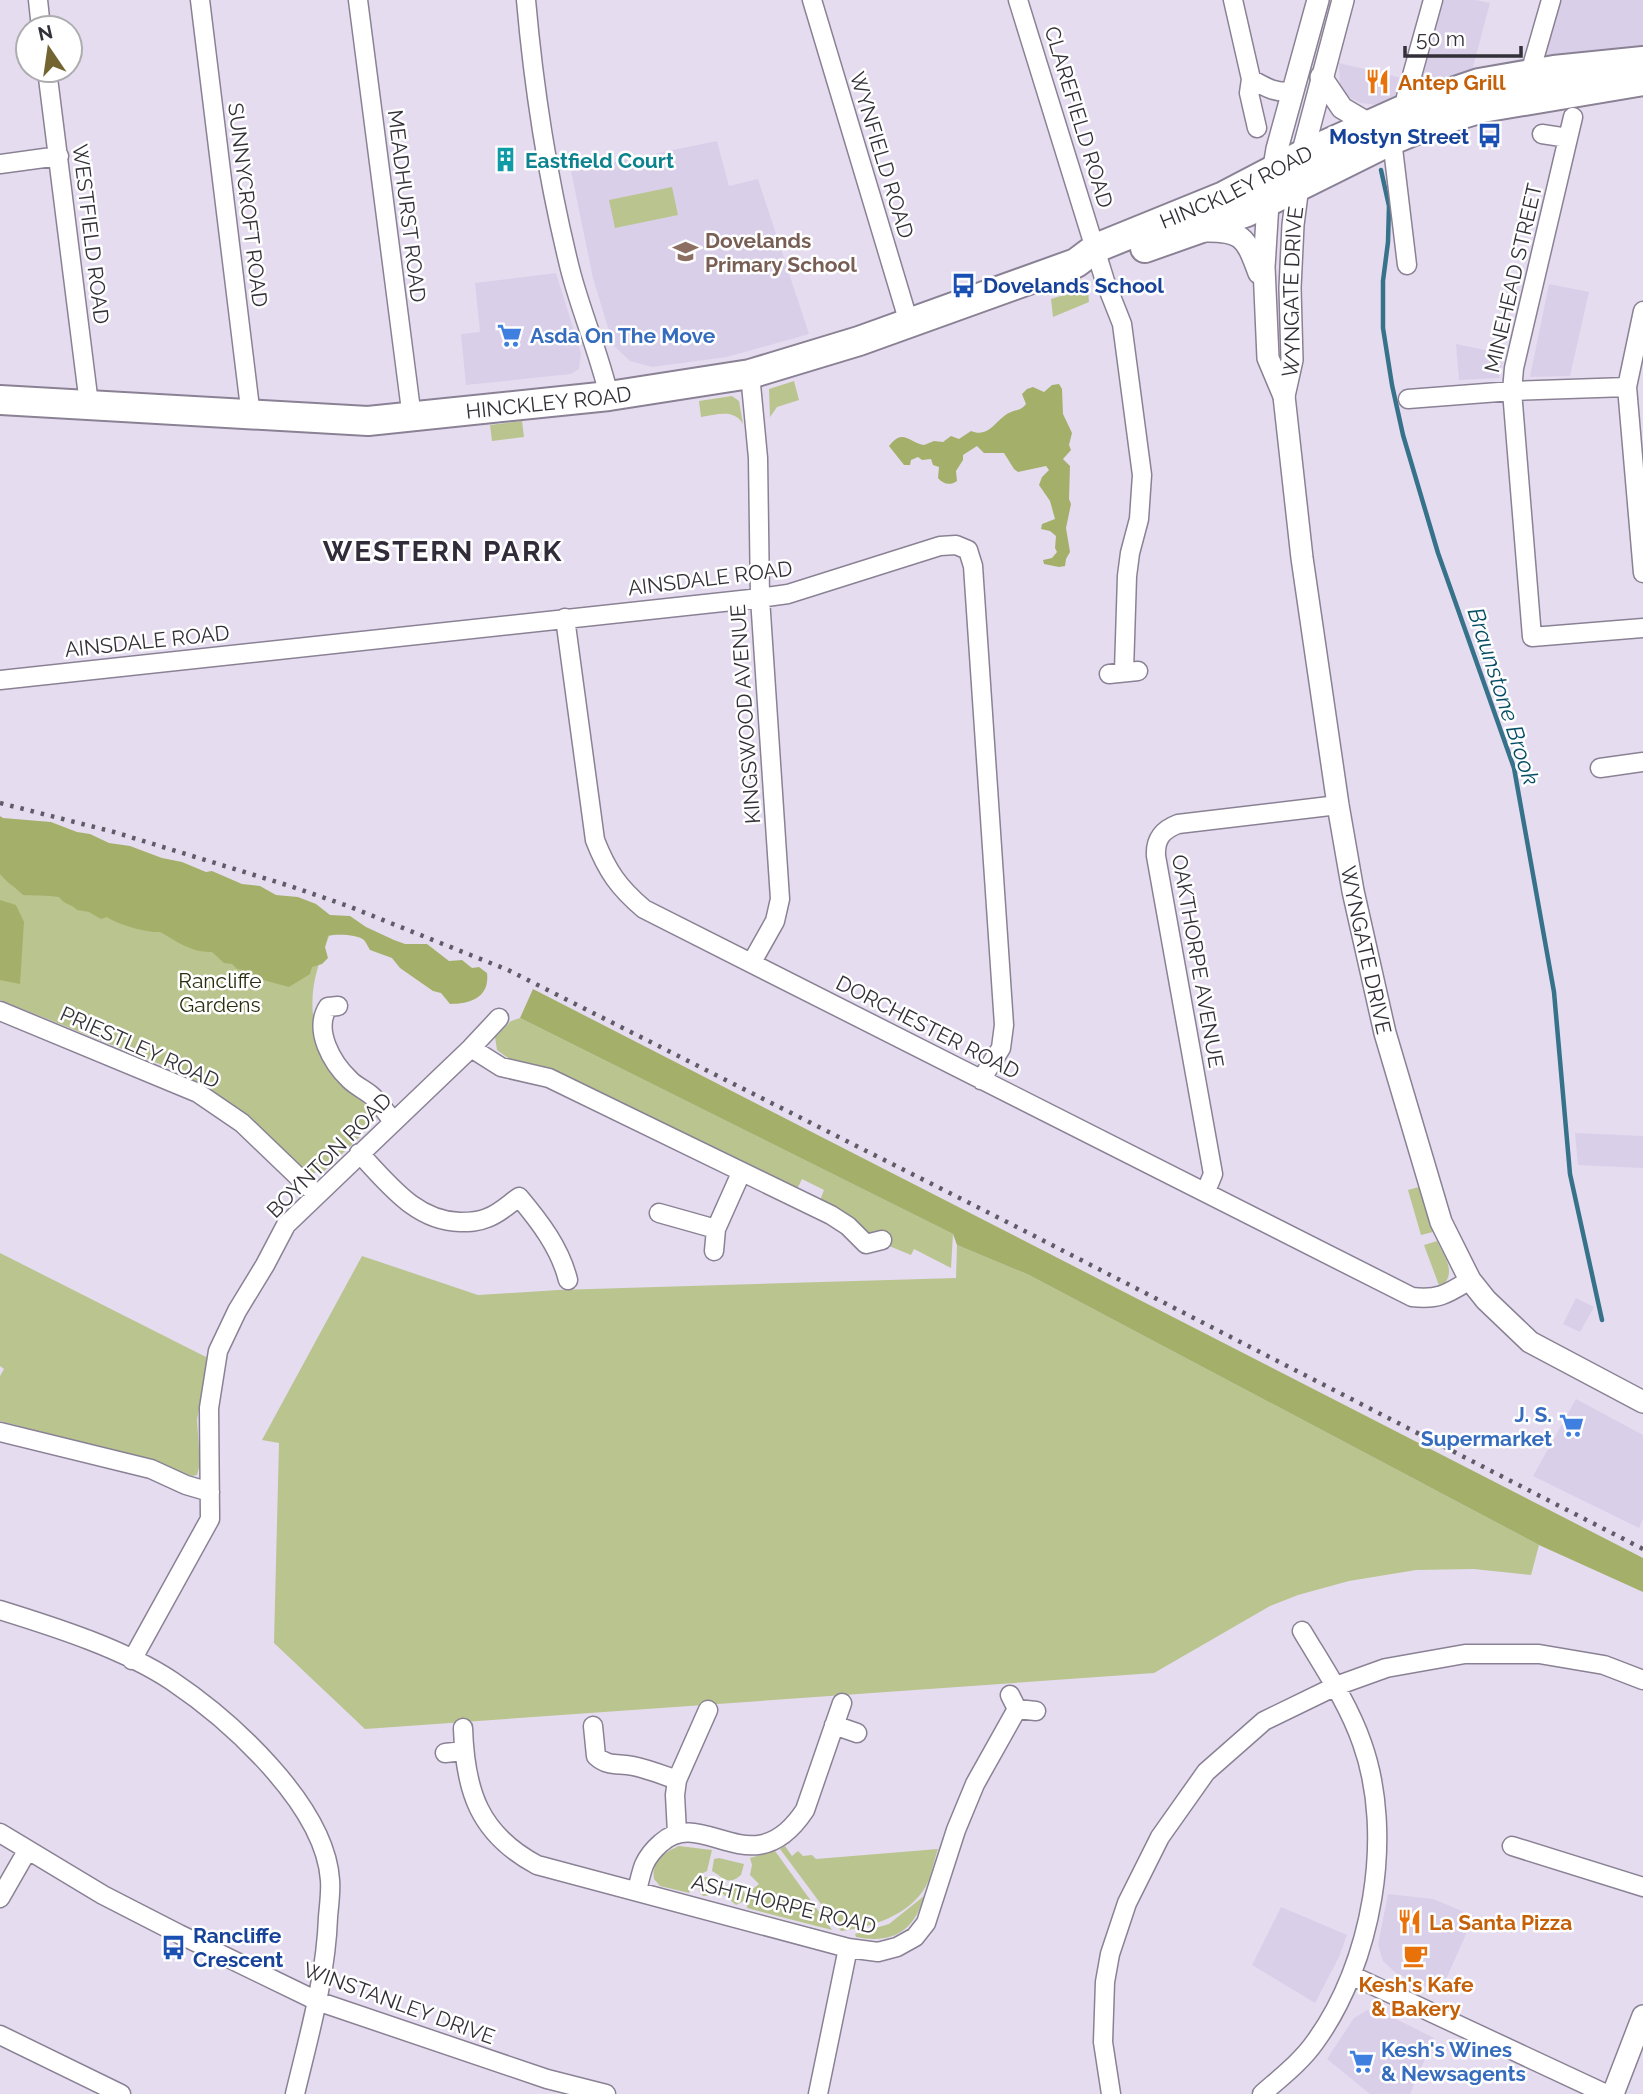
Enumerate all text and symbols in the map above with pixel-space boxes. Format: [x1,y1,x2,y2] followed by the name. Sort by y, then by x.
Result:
[14,14,84,84] north arrow
[1405,14,1520,58] scale bar
[36,20,55,45] text: N
[1039,23,1119,211] street label: CLAREFIELD ROAD
[1416,26,1465,51] text: 50 m
[1364,68,1392,96] restaurant icon: Antep Grill
[845,69,919,241] street label: WYNFIELD ROAD
[1398,70,1506,95] place label: Antep Grill
[223,101,273,309] street label: SUNNYCROFT ROAD
[383,108,431,304] street label: MEADHURST ROAD
[1475,122,1503,150] bus stop icon: Mostyn Street
[1329,124,1469,149] place label: Mostyn Street
[1156,140,1316,233] street label: HINCKLEY ROAD
[68,142,114,326] street label: WESTFIELD ROAD
[491,146,519,174] building icon: Eastfield Court
[525,148,674,173] place label: Eastfield Court
[1479,181,1547,375] street label: MINEHEAD STREET
[1276,205,1308,380] street label: WYNGATE DRIVE
[705,228,857,277] place label: Dovelands Primary School
[671,238,699,266] school or university icon: Dovelands Primary School
[949,271,977,299] bus stop icon: Dovelands School
[983,273,1164,298] place label: Dovelands School
[496,321,524,349] supermarket icon: Asda On The Move
[530,323,716,348] place label: Asda On The Move
[464,380,633,423] street label: HINCKLEY ROAD
[323,535,563,568] district label: WESTERN PARK
[626,556,794,600] street label: AINSDALE ROAD
[725,603,765,825] street label: KINGSWOOD AVENUE
[1463,604,1545,788] water label: Braunstone Brook
[63,620,231,662] street label: AINSDALE ROAD
[1167,852,1229,1070] street label: OAKTHORPE AVENUE
[1336,864,1397,1036] street label: WYNGATE DRIVE
[178,968,262,1017] park label: Rancliffe Gardens
[832,970,1024,1084] street label: DORCHESTER ROAD
[57,1001,223,1093] street label: PRIESTLEY ROAD
[261,1087,397,1223] street label: BOYNTON ROAD
[1421,1402,1552,1451] place label: J. S. Supermarket
[1558,1412,1586,1440] supermarket icon: J. S. Supermarket
[689,1869,879,1939] street label: ASHTHORPE ROAD
[1395,1908,1423,1936] restaurant icon: La Santa Pizza
[1429,1910,1572,1935] place label: La Santa Pizza
[193,1923,283,1972] place label: Rancliffe Crescent
[159,1933,187,1961] bus stop icon: Rancliffe Crescent
[1402,1941,1430,1969] cafe icon: Kesh's Kafe & Bakery
[300,1957,498,2049] street label: WINSTANLEY DRIVE
[1359,1972,1474,2021] place label: Kesh's Kafe & Bakery
[1381,2037,1526,2086] place label: Kesh's Wines & Newsagents
[1347,2047,1375,2075] supermarket icon: Kesh's Wines & Newsagents

